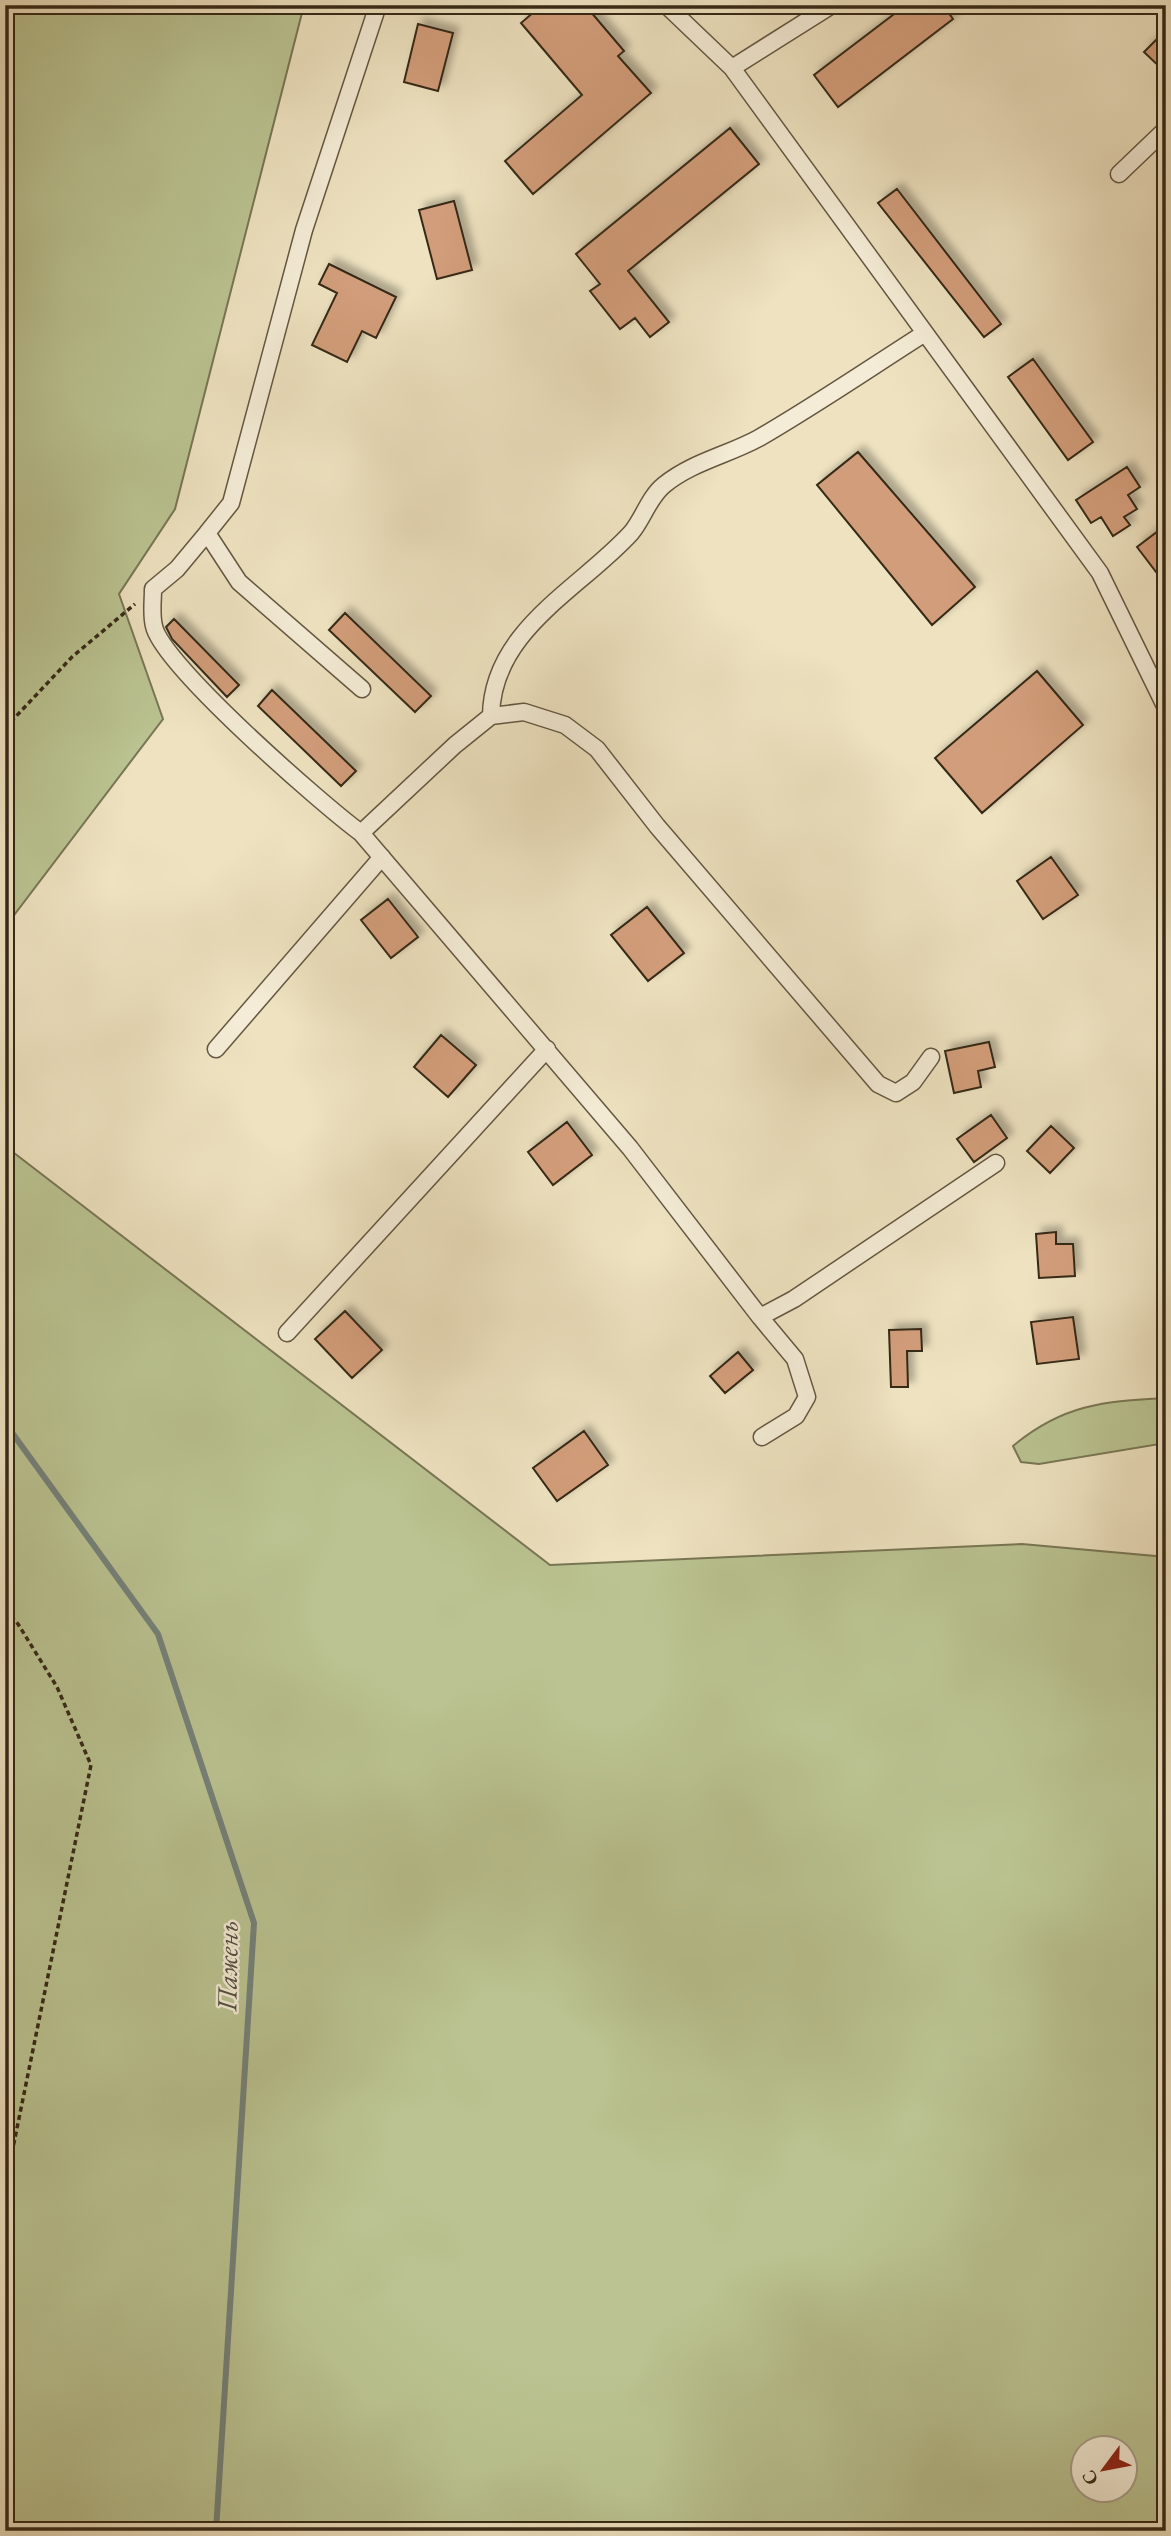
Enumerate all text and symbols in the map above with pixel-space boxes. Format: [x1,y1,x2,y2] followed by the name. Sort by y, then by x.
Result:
[208,1920,246,2013] water label: Пажень
[1070,2434,1140,2504] north arrow
[1076,2465,1104,2490] text: С

